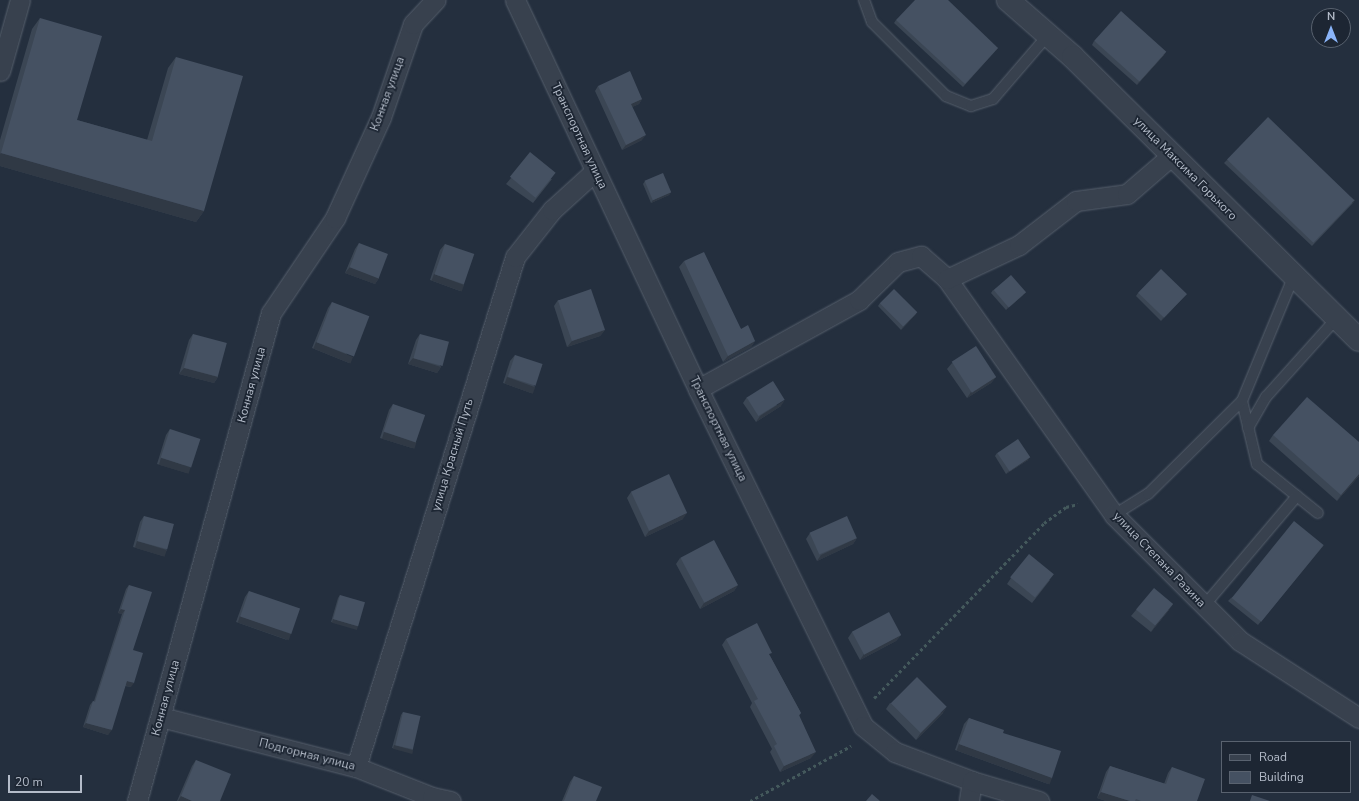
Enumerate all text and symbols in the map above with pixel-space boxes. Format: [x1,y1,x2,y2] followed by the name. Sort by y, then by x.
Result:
[1311,8,1351,48] north arrow
[1327,9,1335,24] text: N
[368,55,408,133] street label: Конная улица
[548,81,610,191] street label: Транспортная улица
[1130,114,1240,224] street label: улица Максима Горького
[235,345,269,425] street label: Конная улица
[686,374,750,484] street label: Транспортная улица
[429,397,477,513] street label: улица Красный Путь
[1110,509,1208,611] street label: улица Степана Разина
[149,658,183,738] street label: Конная улица
[257,736,357,774] street label: Подгорная улица
[1221,741,1351,793] legend
[1259,749,1287,765] text: Road
[10,767,84,793] scale bar
[1259,769,1304,785] text: Building
[15,774,43,790] text: 20 m

